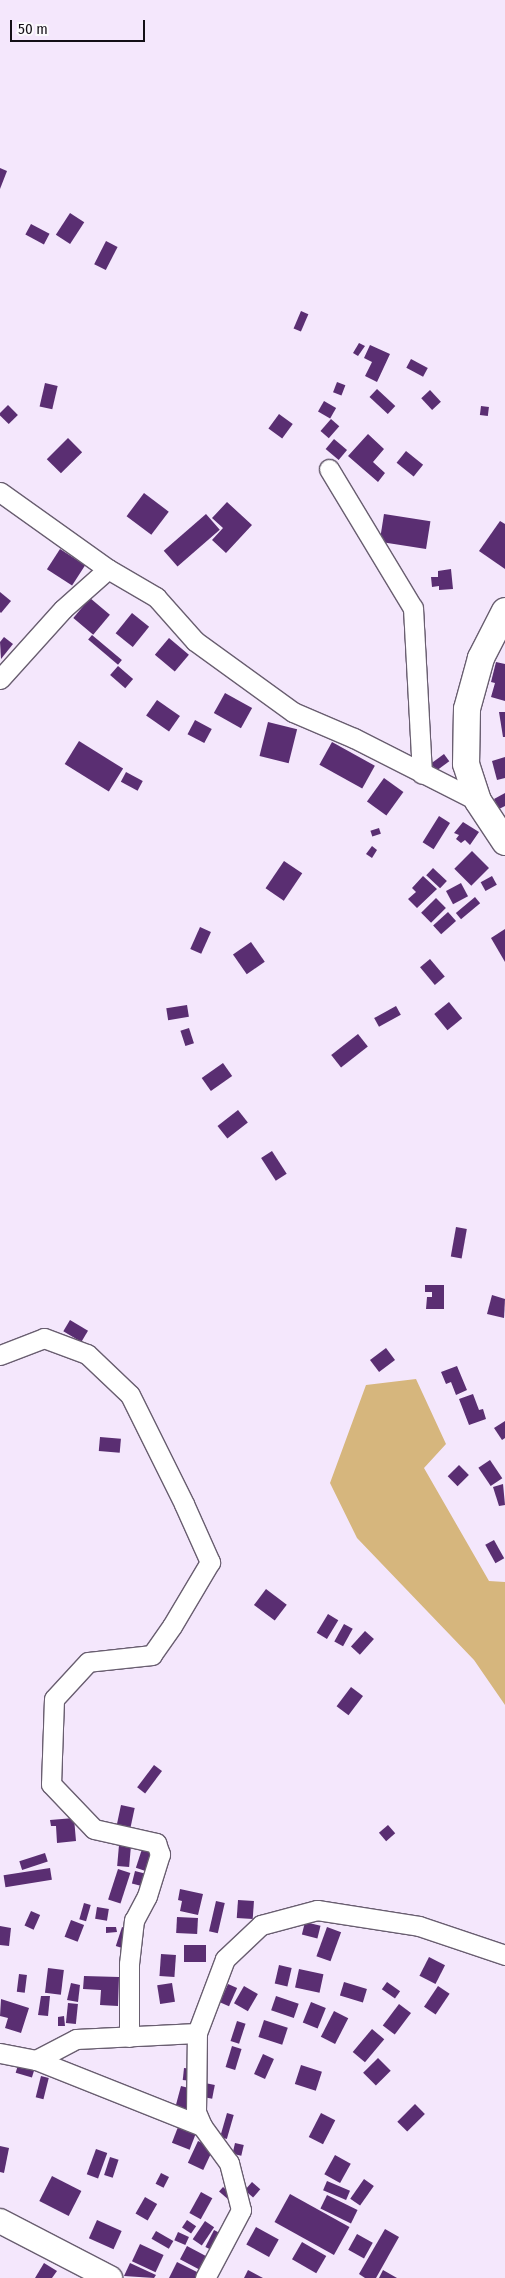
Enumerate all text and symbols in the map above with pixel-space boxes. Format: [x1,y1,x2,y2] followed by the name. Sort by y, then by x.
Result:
[12,10,148,42] scale bar
[18,20,48,38] text: 50 m

